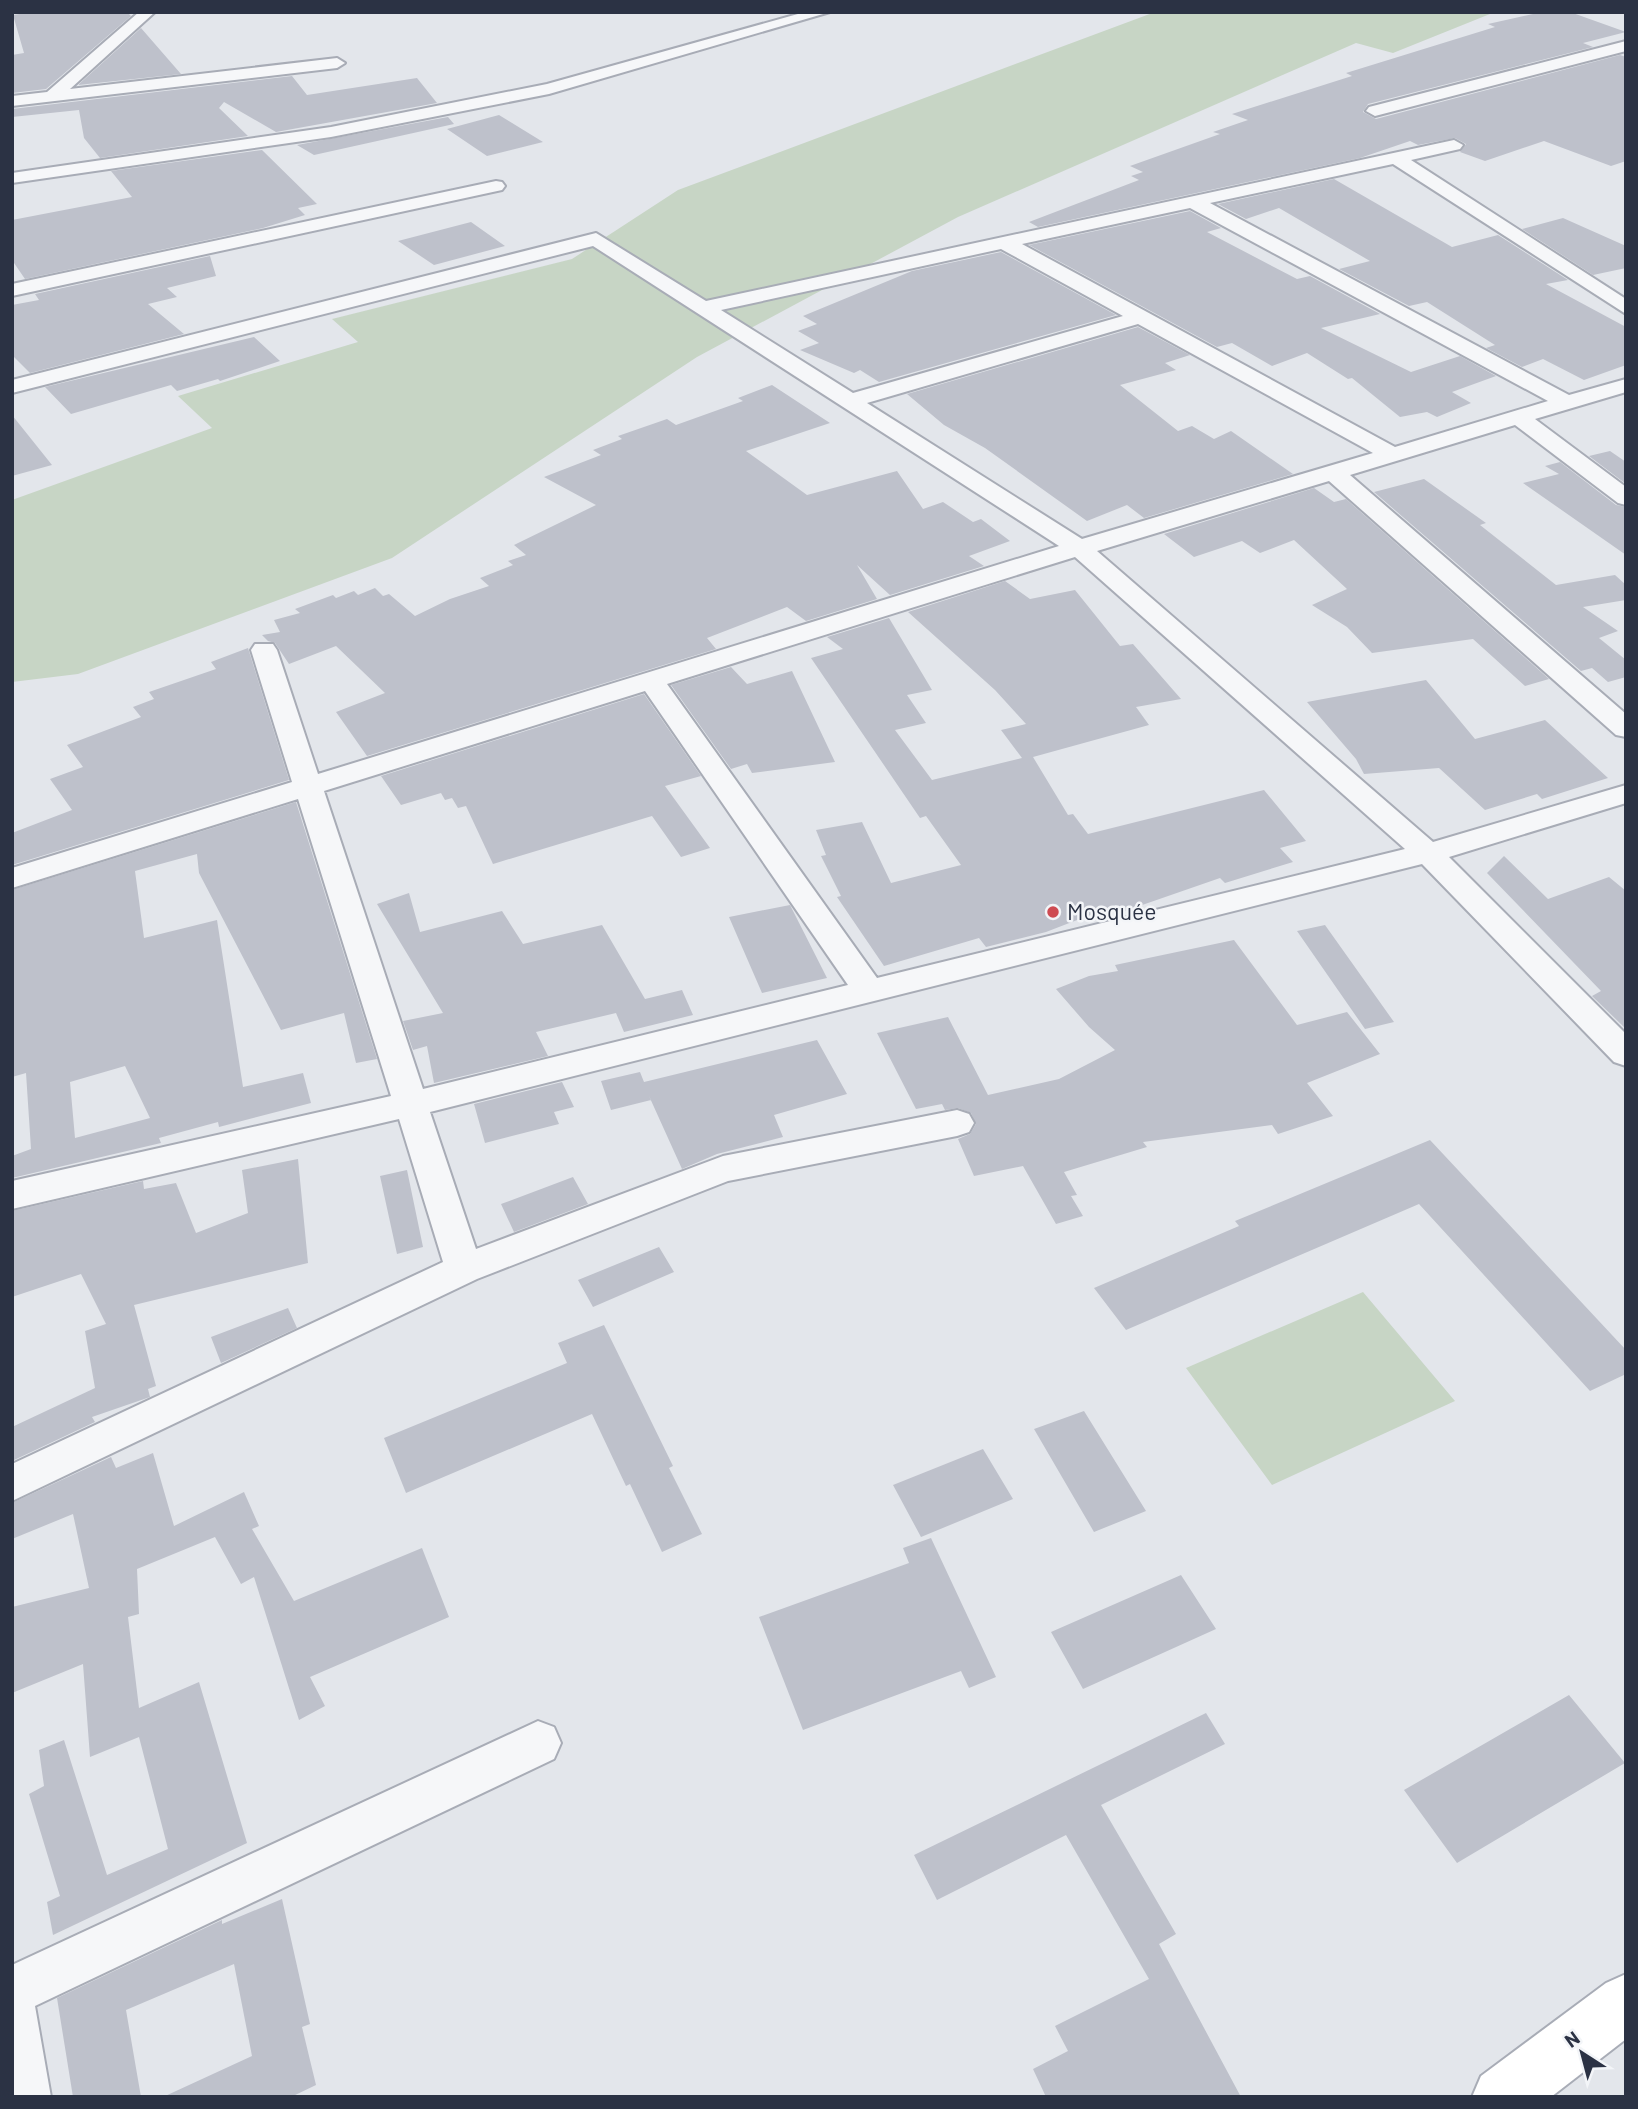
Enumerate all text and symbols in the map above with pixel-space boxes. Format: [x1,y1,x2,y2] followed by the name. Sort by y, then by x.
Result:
[1067,897,1157,925] place label: Mosquée
[1045,904,1061,920] marker: Mosquée
[1547,2018,1617,2088] north arrow
[1560,2026,1584,2052] text: N

